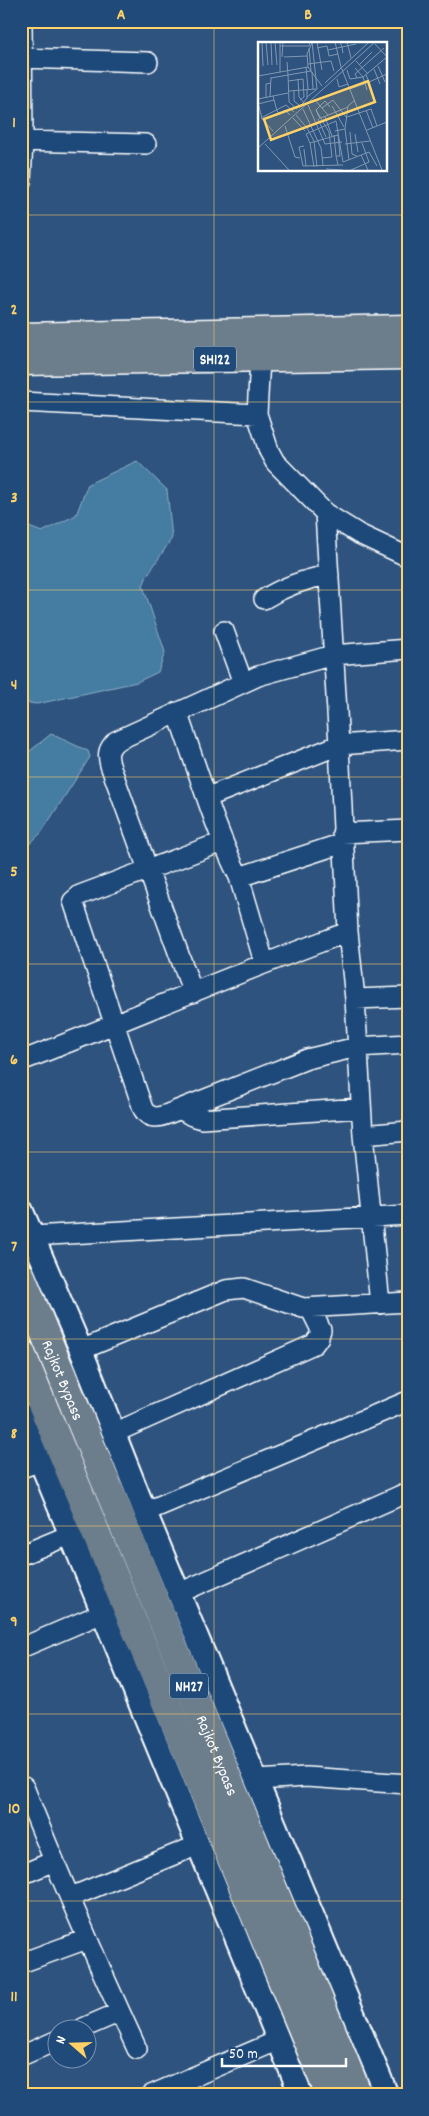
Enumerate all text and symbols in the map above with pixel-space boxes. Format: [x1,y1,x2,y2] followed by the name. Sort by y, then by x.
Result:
[117,4,126,27] text: A
[304,4,312,27] text: B
[258,42,386,171] inset map
[12,112,16,135] text: 1
[11,299,18,322] text: 2
[194,346,236,372] road number: SH122
[10,487,18,510] text: 3
[11,674,17,697] text: 4
[10,861,18,884] text: 5
[10,1049,18,1072] text: 6
[11,1236,17,1259] text: 7
[34,1337,88,1425] street label: Rajkot Bypass
[11,1423,18,1446] text: 8
[10,1611,18,1634] text: 9
[170,1674,208,1698] road number: NH27
[189,1712,243,1800] street label: Rajkot Bypass
[8,1798,20,1821] text: 10
[10,1986,18,2009] text: 11
[48,2018,98,2068] north arrow
[51,2033,72,2047] text: N
[222,2036,345,2068] scale bar
[229,2044,258,2066] text: 50 m

